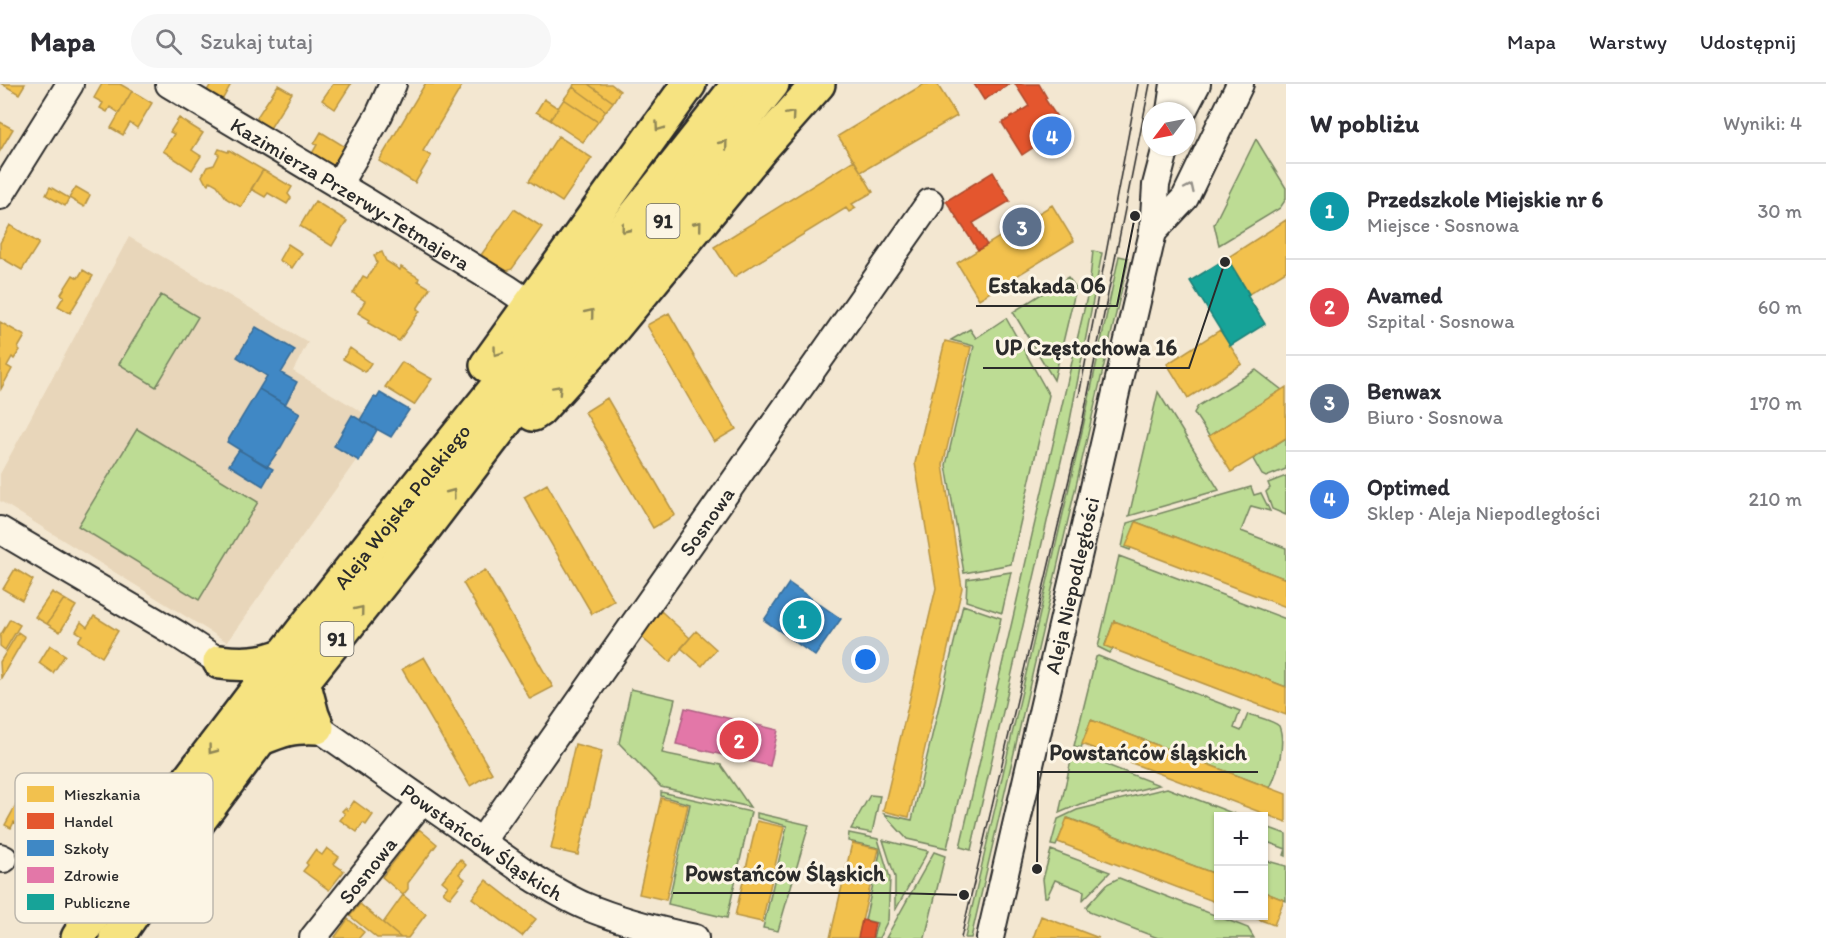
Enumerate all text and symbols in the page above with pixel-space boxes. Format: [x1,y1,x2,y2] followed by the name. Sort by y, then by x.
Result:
[131,14,551,68] search box
[30,24,95,58] text: Mapa
[152,25,185,58] icon: search
[200,28,313,55] text: Szukaj tutaj
[1507,29,1556,54] text: Mapa
[1589,29,1667,54] text: Warstwy
[1700,29,1796,54] text: Udostępnij
[1142,102,1196,156] north arrow
[1310,107,1419,139] text: W pobliżu
[226,111,475,275] street label: Kazimierza Przerwy-Tetmajera
[784,111,795,122] one-way arrow
[1723,111,1802,135] text: Wyniki: 4
[1032,113,1072,158] pin: 4
[655,120,666,131] one-way arrow
[717,140,728,151] one-way arrow
[1183,183,1195,194] one-way arrow
[1367,186,1603,213] text: Przedszkole Miejskie nr 6
[1325,199,1334,223] text: 1
[1757,199,1802,223] text: 30 m
[646,204,680,238] road number: 91
[1002,204,1042,250] pin: 3
[1367,213,1519,237] text: Miejsce · Sosnowa
[691,221,702,232] one-way arrow
[622,222,633,233] one-way arrow
[976,266,1117,306] callout: Estakada 06
[988,272,1106,299] text: Estakada 06
[1367,282,1442,309] text: Avamed
[1324,295,1335,319] text: 2
[1758,295,1802,319] text: 60 m
[582,309,593,320] one-way arrow
[1367,309,1515,333] text: Szpital · Sosnowa
[983,328,1189,368] callout: UP Częstochowa 16
[995,334,1177,361] text: UP Częstochowa 16
[493,346,504,357] one-way arrow
[1367,378,1441,405] text: Benwax
[551,385,562,396] one-way arrow
[1324,391,1335,415] text: 3
[1749,391,1802,415] text: 170 m
[1367,405,1503,429] text: Biuro · Sosnowa
[328,418,475,594] street label: Aleja Wojska Polskiego
[1367,474,1450,501] text: Optimed
[673,481,739,561] street label: Sosnowa
[1323,487,1336,511] text: 4
[1749,487,1802,511] text: 210 m
[444,488,455,499] one-way arrow
[1039,494,1104,676] street label: Aleja Niepodległości
[1367,501,1600,525] text: Sklep · Aleja Niepodległości
[782,598,822,642] pin: 1
[352,606,363,617] one-way arrow
[320,622,354,656] road number: 91
[851,645,880,674] your location
[720,718,758,762] pin: 2
[1038,732,1258,772] callout: Powstańców śląskich
[1049,739,1248,766] text: Powstańców śląskich
[208,743,219,754] one-way arrow
[15,773,213,923] legend
[396,777,568,906] street label: Powstańców Śląskich
[64,785,140,804] text: Mieszkania
[64,812,114,831] text: Handel
[1214,812,1268,920] map controls
[1214,812,1268,866] button: +
[333,831,402,909] street label: Sosnowa
[64,839,109,858] text: Szkoły
[673,853,896,893] callout: Powstańców Śląskich
[685,860,886,887] text: Powstańców Śląskich
[64,866,119,885] text: Zdrowie
[1214,866,1268,920] button: −
[64,893,130,912] text: Publiczne

